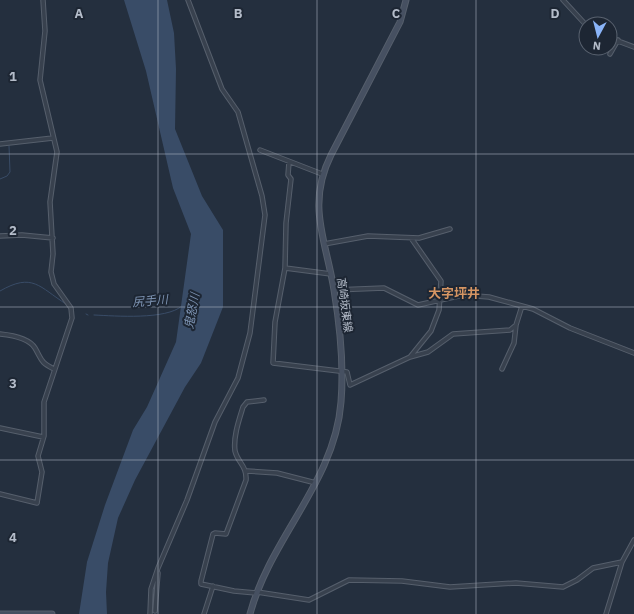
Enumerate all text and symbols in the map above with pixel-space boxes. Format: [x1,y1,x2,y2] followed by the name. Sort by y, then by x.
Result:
[75,5,84,22] text: A
[234,5,243,22] text: B
[392,5,401,22] text: C
[550,5,560,22] text: D
[578,16,618,56] north arrow
[592,38,602,53] text: N
[9,68,17,85] text: 1
[9,222,17,239] text: 2
[334,277,356,333] street label: 高崎坂東線
[428,285,480,302] district label: 大字坪井
[181,290,203,330] water label: 鬼怒川
[131,291,171,310] water label: 尻手川
[9,375,17,392] text: 3
[9,529,17,546] text: 4

